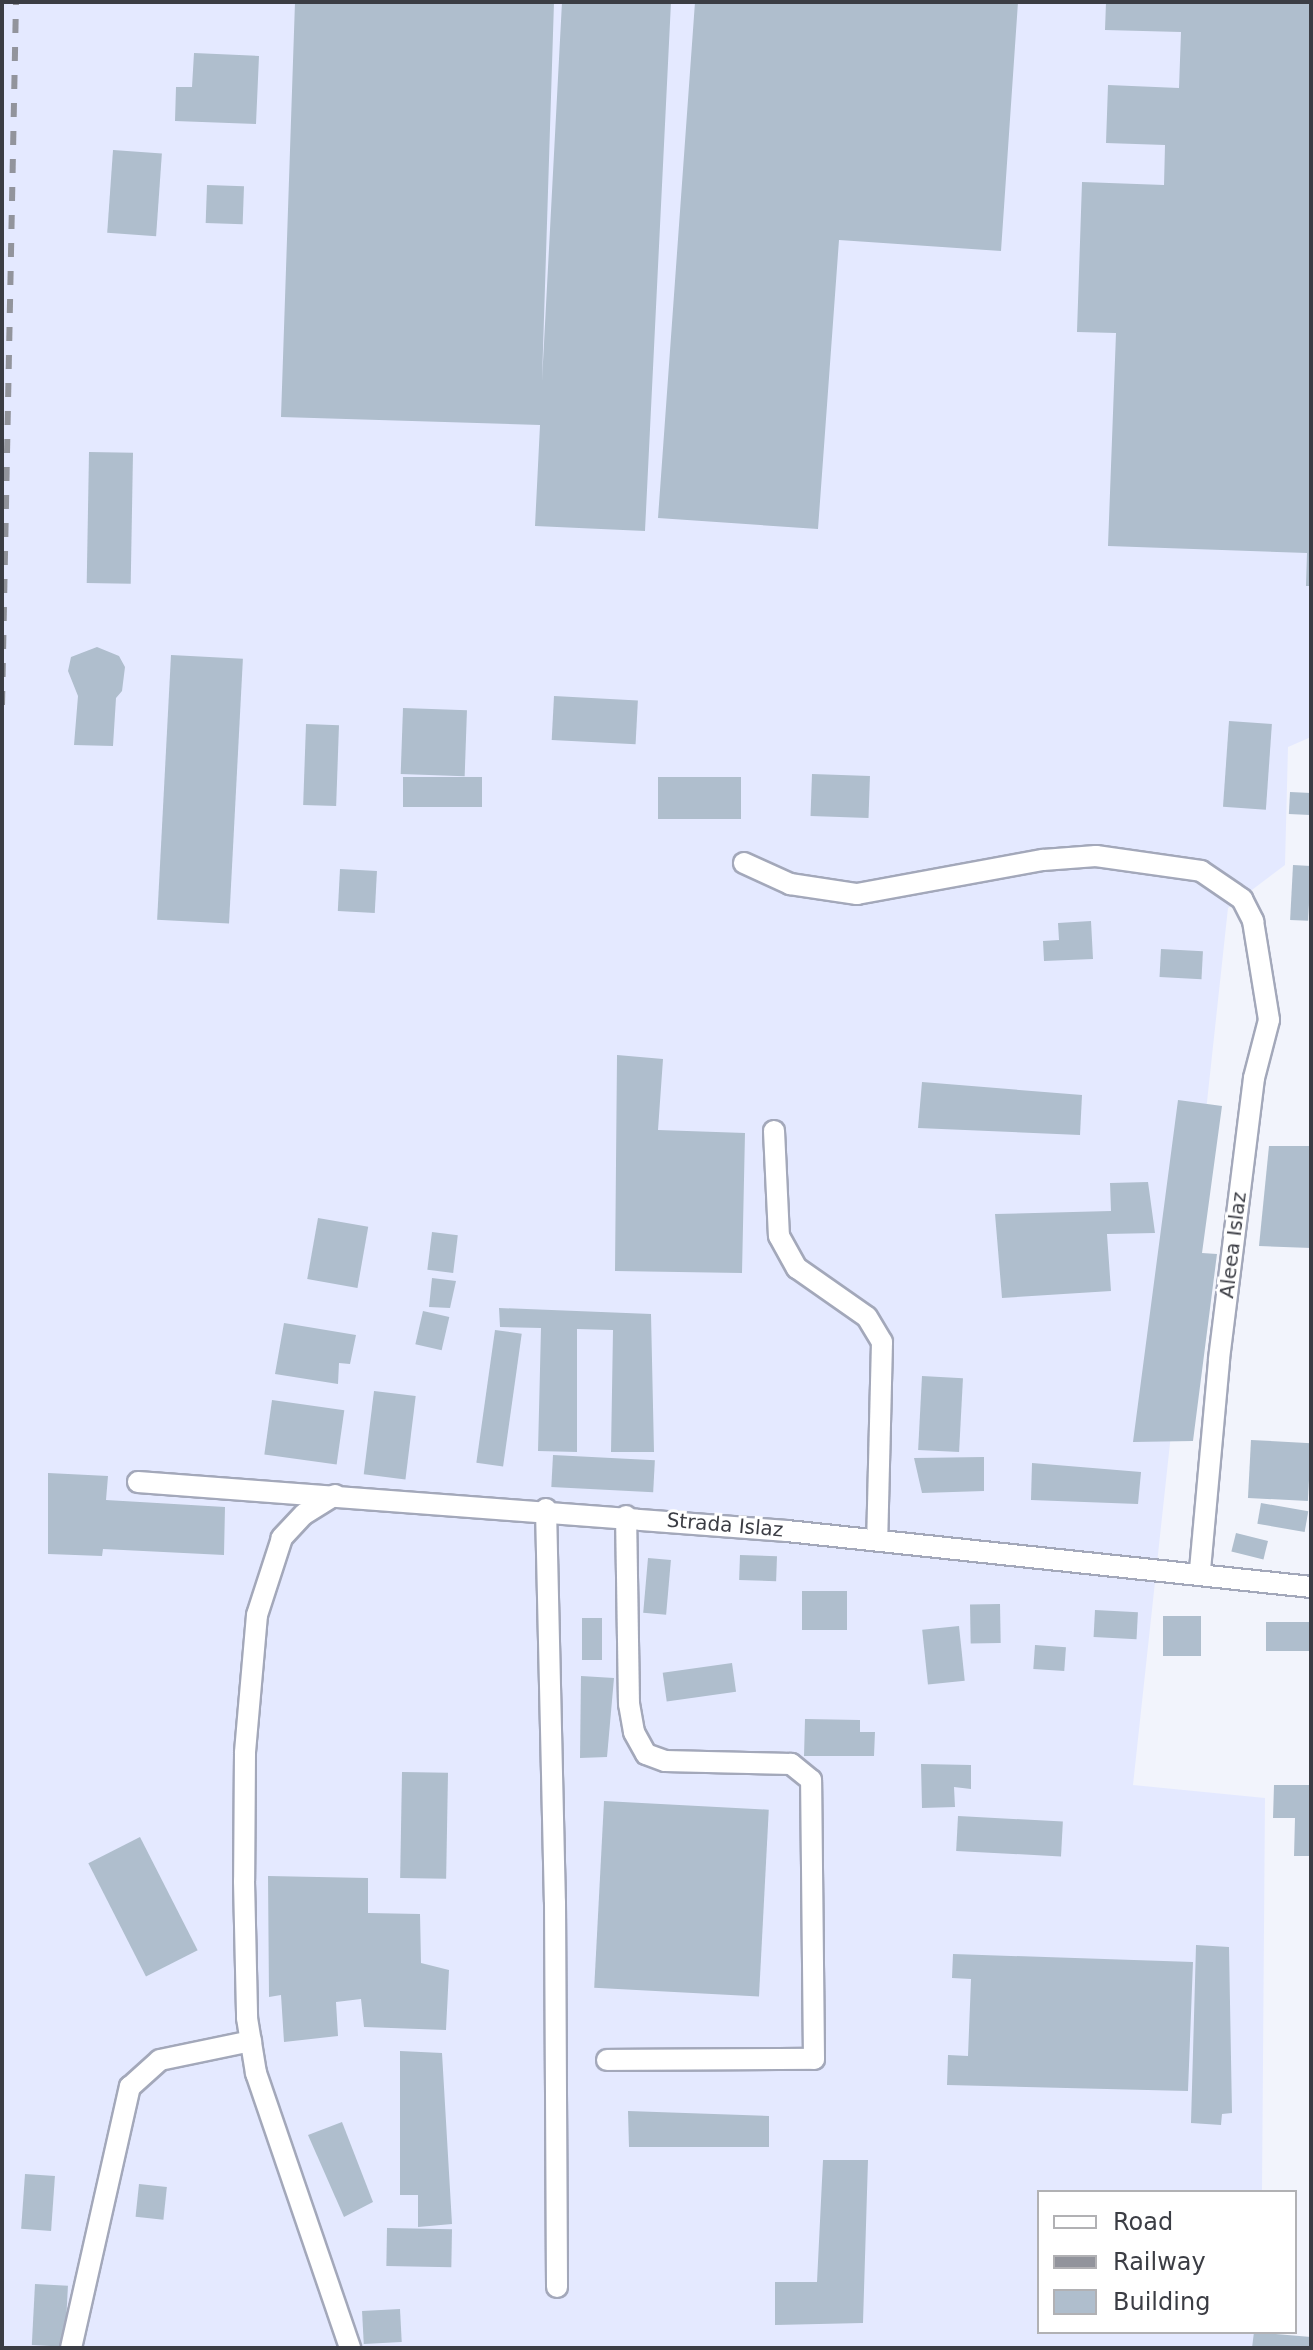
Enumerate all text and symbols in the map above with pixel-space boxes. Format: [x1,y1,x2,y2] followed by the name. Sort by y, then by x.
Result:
[1215,1190,1251,1300] street label: Aleea Islaz
[666,1508,784,1542] street label: Strada Islaz
[1037,2190,1297,2334] legend
[1113,2208,1173,2236] text: Road
[1113,2248,1206,2276] text: Railway
[1113,2288,1210,2316] text: Building

